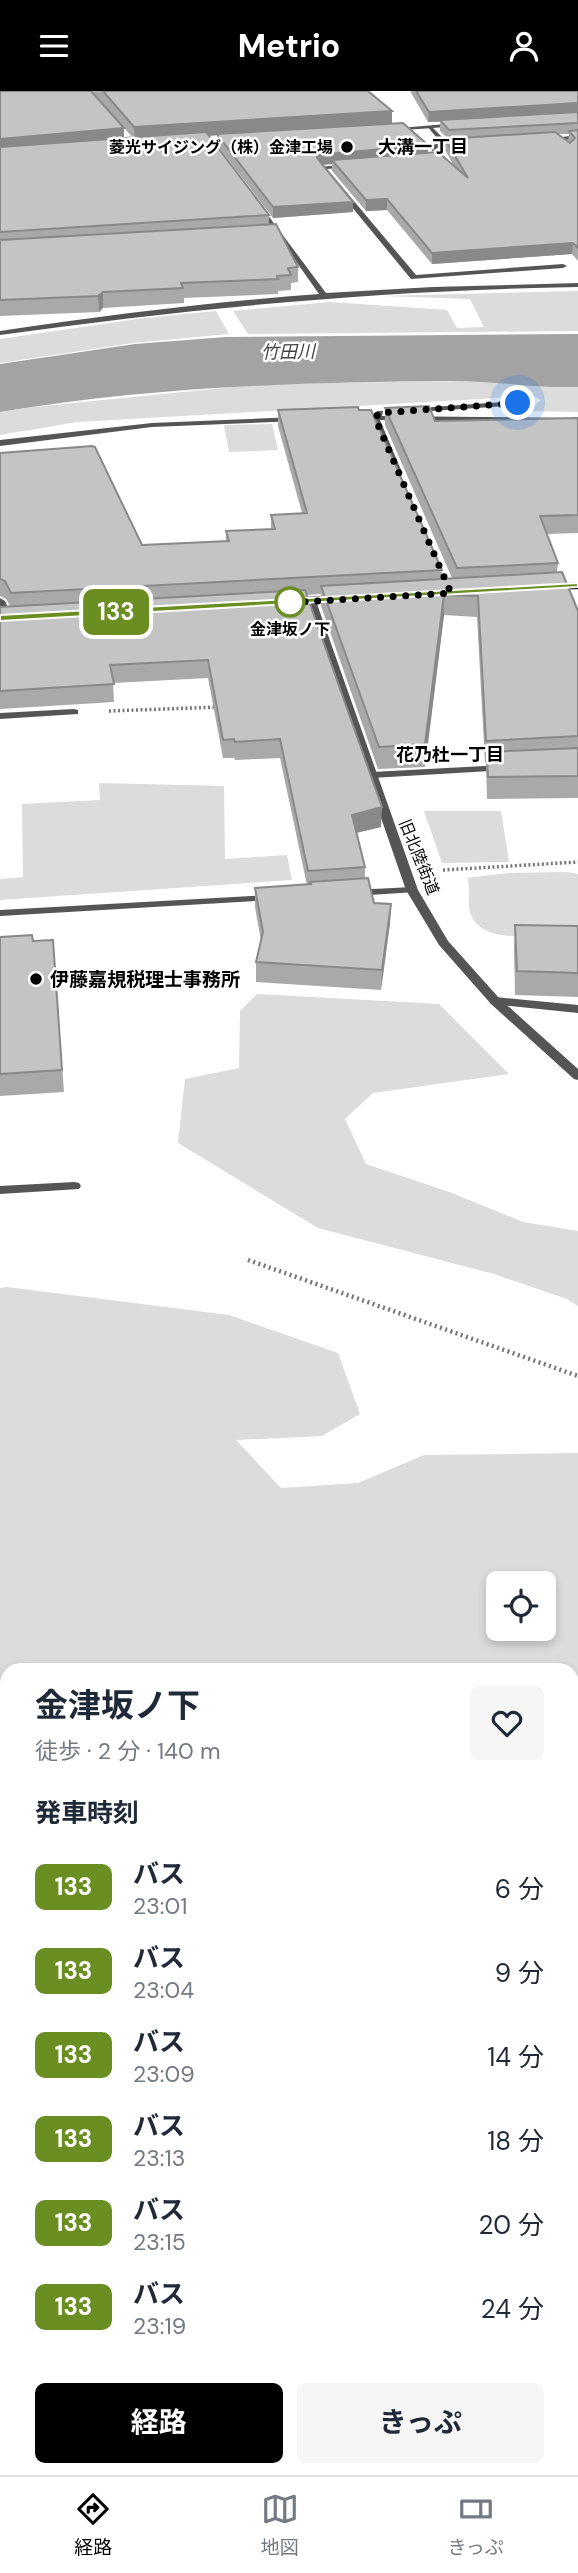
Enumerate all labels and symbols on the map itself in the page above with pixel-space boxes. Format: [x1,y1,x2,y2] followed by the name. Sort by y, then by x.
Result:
[378,135,468,159] district label: 大溝一丁目
[109,137,333,158] place label: 菱光サイジング（株）金津工場
[339,139,355,155] marker: 菱光サイジング（株）金津工場
[261,339,317,364] water label: 竹田川
[500,385,535,420] your location
[275,587,305,617] marker: 金津坂ノ下
[76,589,156,635] line badge: 133
[250,619,330,640] place label: 金津坂ノ下
[396,743,504,767] district label: 花乃杜一丁目
[394,816,444,898] street label: 旧北陸街道
[50,967,240,992] place label: 伊藤嘉規税理士事務所
[28,971,44,987] marker: 伊藤嘉規税理士事務所

